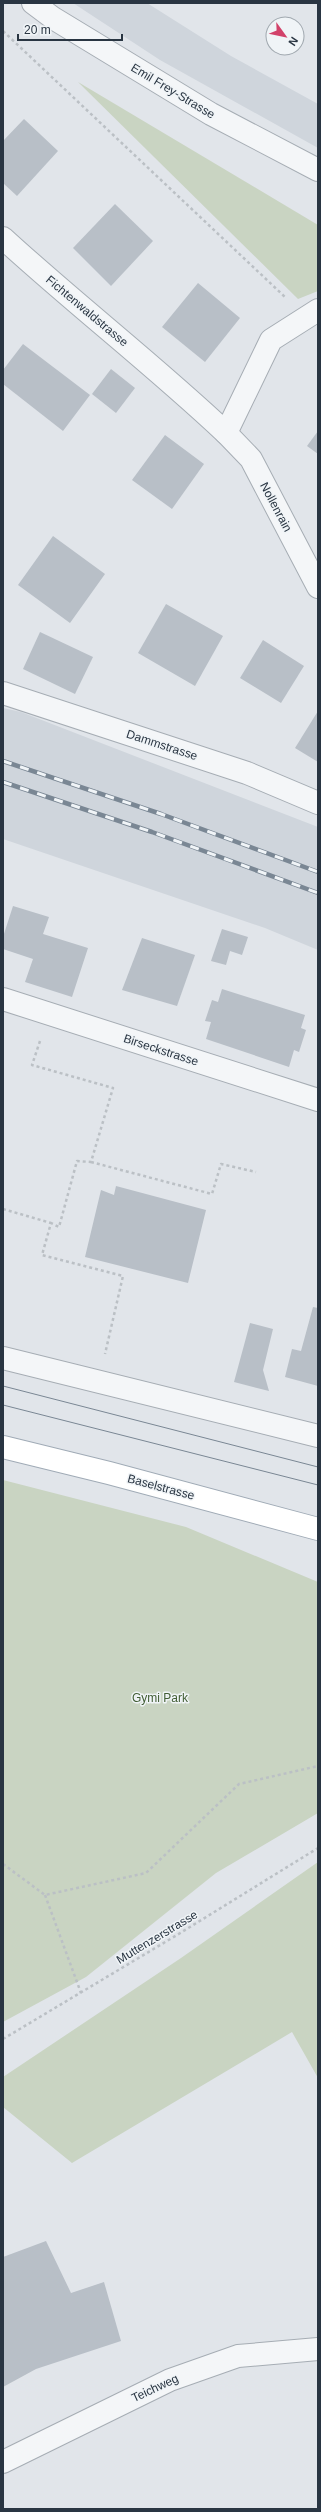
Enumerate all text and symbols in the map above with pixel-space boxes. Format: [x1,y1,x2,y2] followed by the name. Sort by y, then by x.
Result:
[18,16,122,42] scale bar
[265,16,305,56] north arrow
[24,23,51,37] text: 20 m
[286,35,301,48] text: N
[129,60,218,122] street label: Emil Frey-Strasse
[43,273,131,350] street label: Fichtenwaldstrasse
[257,480,295,534] street label: Nollenrain
[125,727,200,763] street label: Dammstrasse
[122,1031,201,1069] street label: Birseckstrasse
[126,1471,196,1503] street label: Baselstrasse
[132,1691,189,1705] park label: Gymi Park
[114,1907,200,1967] street label: Muttenzerstrasse
[129,2371,181,2405] street label: Teichweg

